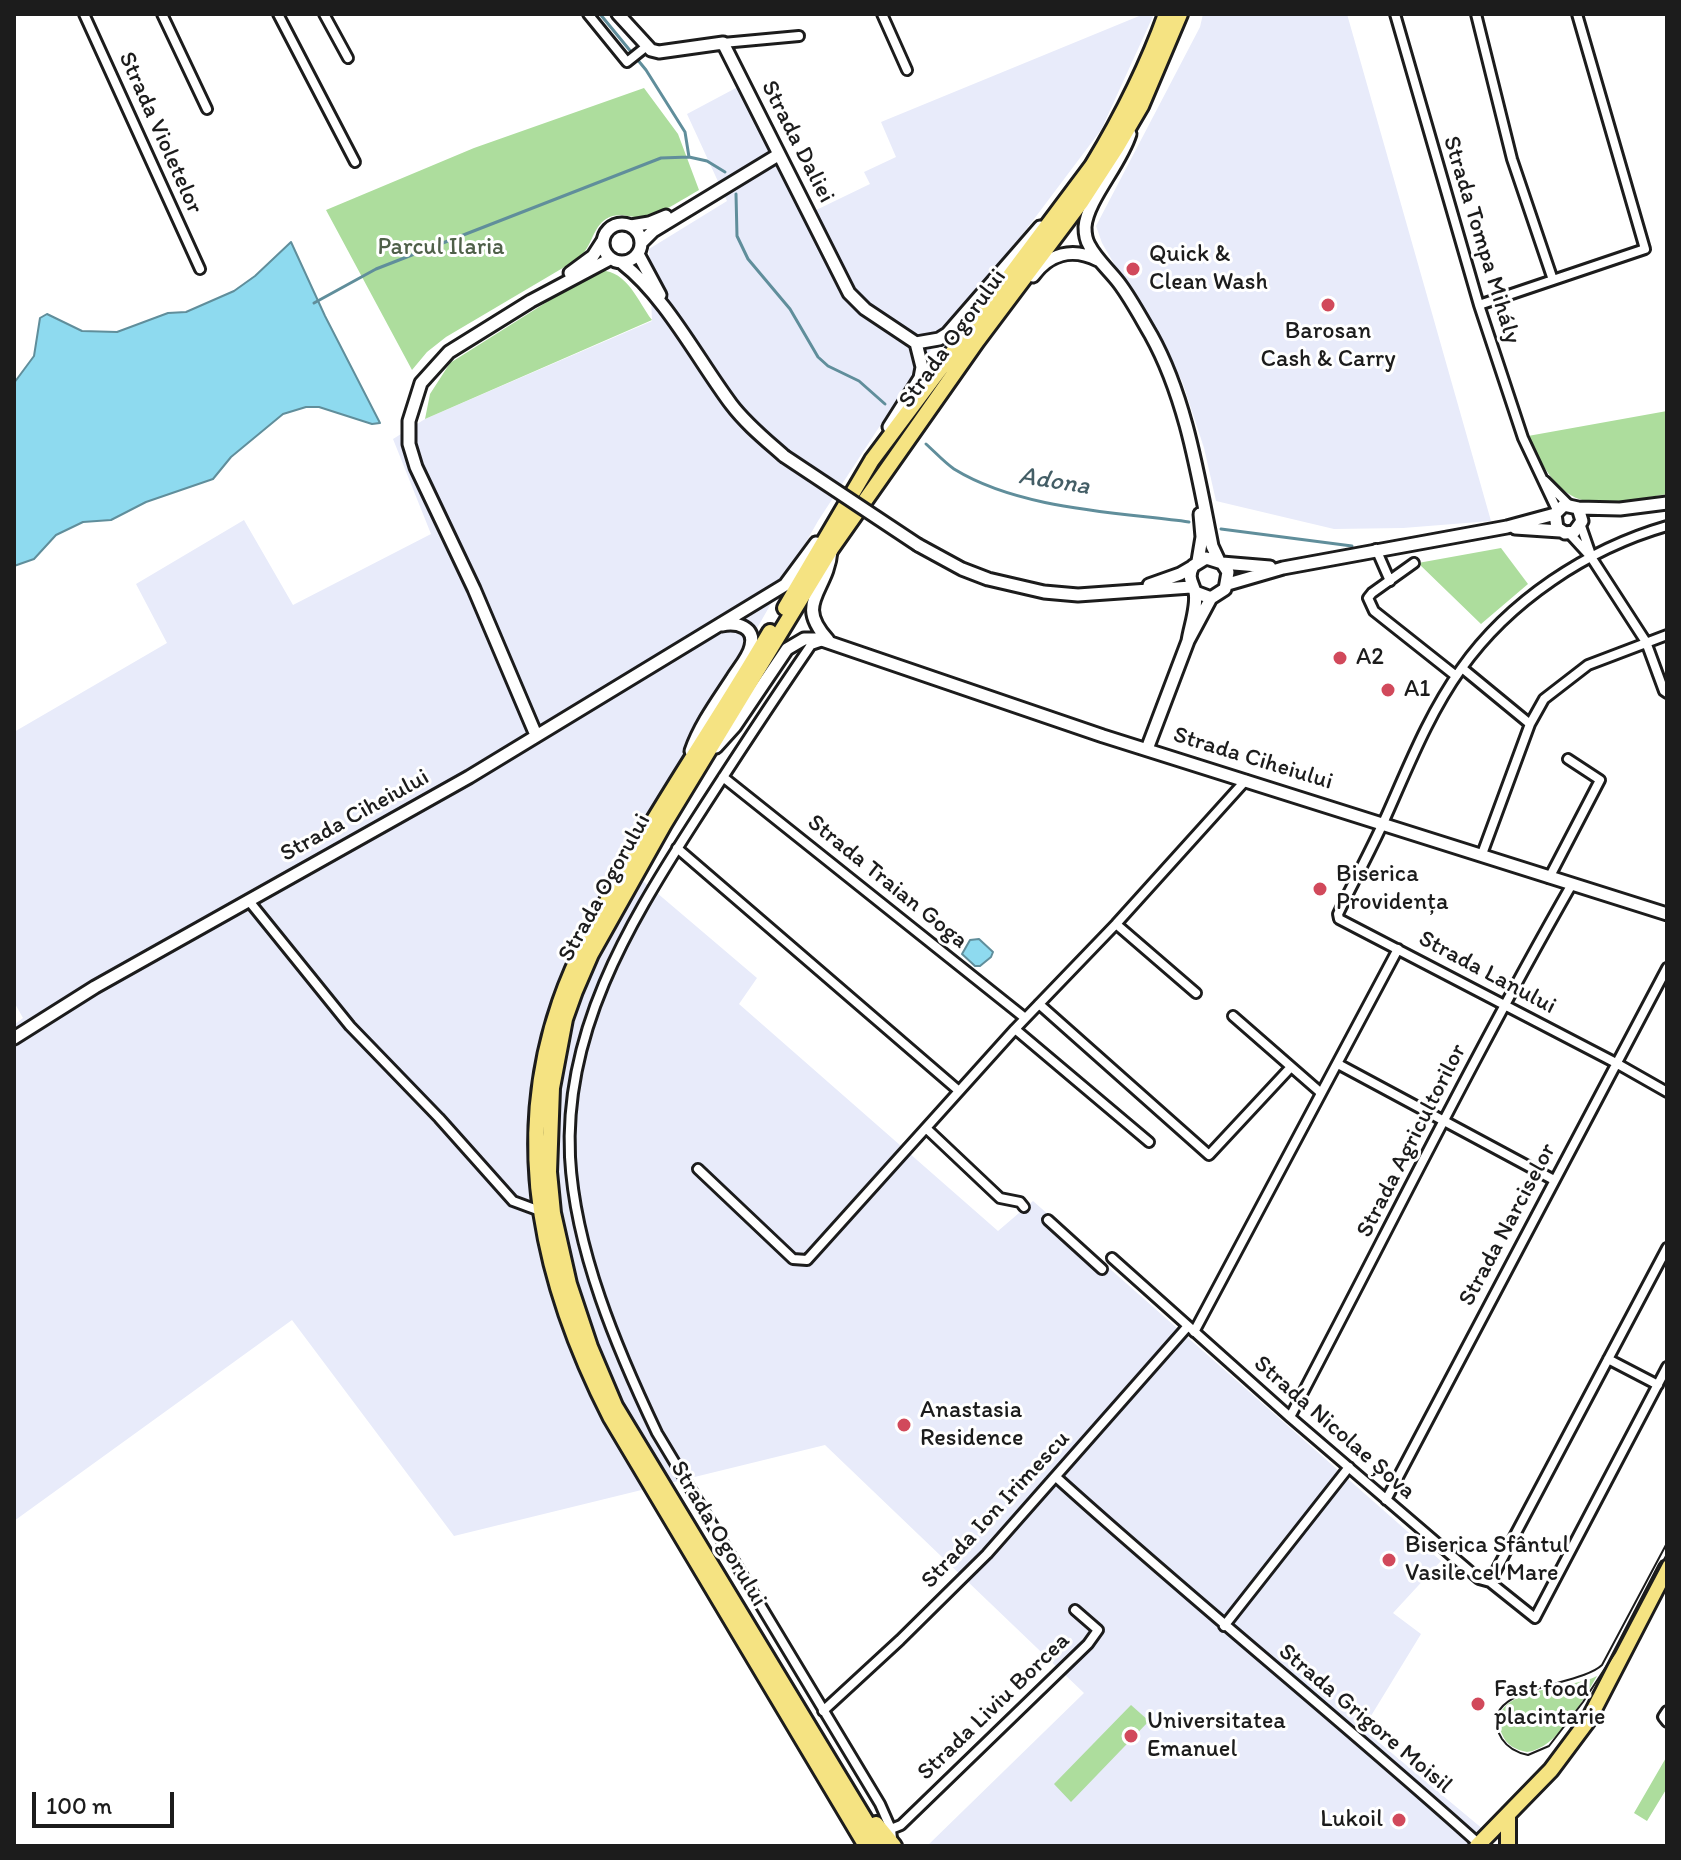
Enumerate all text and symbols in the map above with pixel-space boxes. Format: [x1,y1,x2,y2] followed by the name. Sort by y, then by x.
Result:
[111,48,209,218] street label: Strada Violetelor
[754,76,840,208] street label: Strada Daliei
[1436,133,1526,347] street label: Strada Tompa Mihály
[377,234,505,262] park label: Parcul Ilaria
[1149,241,1268,297] place label: Quick & Clean Wash
[1124,260,1142,278] marker: Quick & Clean Wash
[893,264,1013,414] street label: Strada Ogorului
[1319,296,1337,314] marker: Barosan Cash & Carry
[1260,318,1396,374] place label: Barosan Cash & Carry
[1017,461,1091,503] water label: Adona
[1356,644,1384,672] place label: A2
[1331,649,1349,667] marker: A2
[1404,676,1430,704] place label: A1
[1379,681,1397,699] marker: A1
[1170,721,1336,797] street label: Strada Ciheiului
[276,763,434,869] street label: Strada Ciheiului
[552,809,658,967] street label: Strada Ogorului
[801,809,973,955] street label: Strada Traian Goga
[1336,861,1448,917] place label: Biserica Providența
[1311,880,1329,898] marker: Biserica Providența
[1413,925,1561,1021] street label: Strada Lanului
[1351,1039,1473,1243] street label: Strada Agricultorilor
[1453,1139,1563,1311] street label: Strada Narciselor
[1247,1350,1421,1506] street label: Strada Nicolae Șova
[920,1397,1023,1453] place label: Anastasia Residence
[895,1416,913,1434] marker: Anastasia Residence
[915,1425,1077,1595] street label: Strada Ion Irimescu
[663,1456,773,1612] street label: Strada Ogorului
[1405,1532,1569,1588] place label: Biserica Sfântul Vasile cel Mare
[1380,1551,1398,1569] marker: Biserica Sfântul Vasile cel Mare
[912,1627,1076,1787] street label: Strada Liviu Borcea
[1272,1638,1458,1800] street label: Strada Grigore Moisil
[1494,1676,1605,1732] place label: Fast food placintarie
[1469,1695,1487,1713] marker: Fast food placintarie
[1147,1708,1286,1764] place label: Universitatea Emanuel
[1122,1727,1140,1745] marker: Universitatea Emanuel
[36,1776,178,1826] scale bar
[46,1791,112,1820] text: 100 m
[1320,1806,1383,1834] place label: Lukoil
[1390,1811,1408,1829] marker: Lukoil

